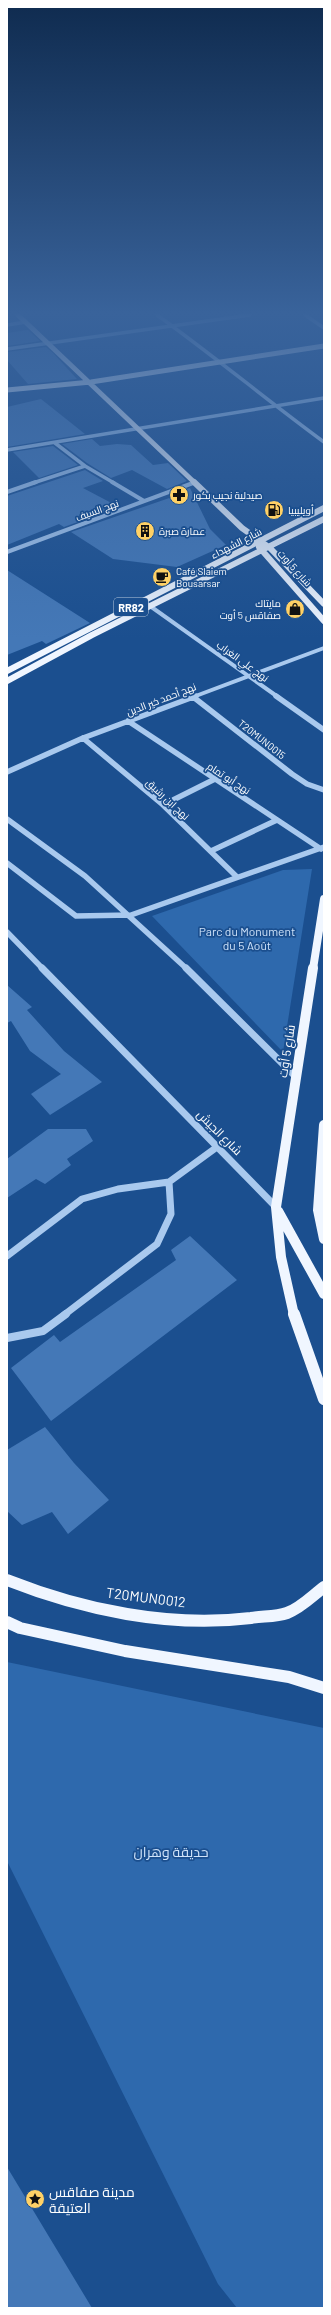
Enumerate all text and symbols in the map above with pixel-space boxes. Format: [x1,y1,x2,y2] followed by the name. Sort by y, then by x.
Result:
[168,484,190,506] pharmacy icon: صيدلية نجيب بكور
[192,489,262,501] place label: صيدلية نجيب بكور
[74,497,121,524] street label: نهج السيف
[263,499,285,521] fuel station icon: أويليبيا
[288,504,314,516] place label: أويليبيا
[134,520,156,542] building icon: عمارة صبرة
[159,525,205,537] place label: عمارة صبرة
[209,525,264,562] street label: شارع الشهداء
[275,547,314,589] street label: شارع 5 أوت
[176,565,227,589] place label: Café Slaiem Bousarsar
[151,566,173,588] cafe icon: Café Slaiem Bousarsar
[220,597,281,622] place label: مايتاك صفاقس 5 أوت
[114,598,148,616] road number: RR82
[284,598,306,620] shop icon: مايتاك صفاقس 5 أوت
[213,638,271,686] street label: نهج علي الغراب
[124,680,198,719] street label: نهج أحمد خير الدين
[236,717,288,761] street label: T20MUN0015
[204,760,253,798] street label: نهج أبو تمام
[143,776,192,823] street label: نهج ابن رشيق
[199,924,295,952] park label: Parc du Monument du 5 Août
[275,1023,299,1079] street label: شارع 5 أوت
[193,1107,245,1159] street label: شارع الجيش
[105,1584,187,1610] street label: T20MUN0012
[134,1843,208,1860] park label: حديقة وهران
[49,2183,135,2216] place label: مدينة صفاقس العتيقة
[24,2188,46,2210] place icon: مدينة صفاقس العتيقة

